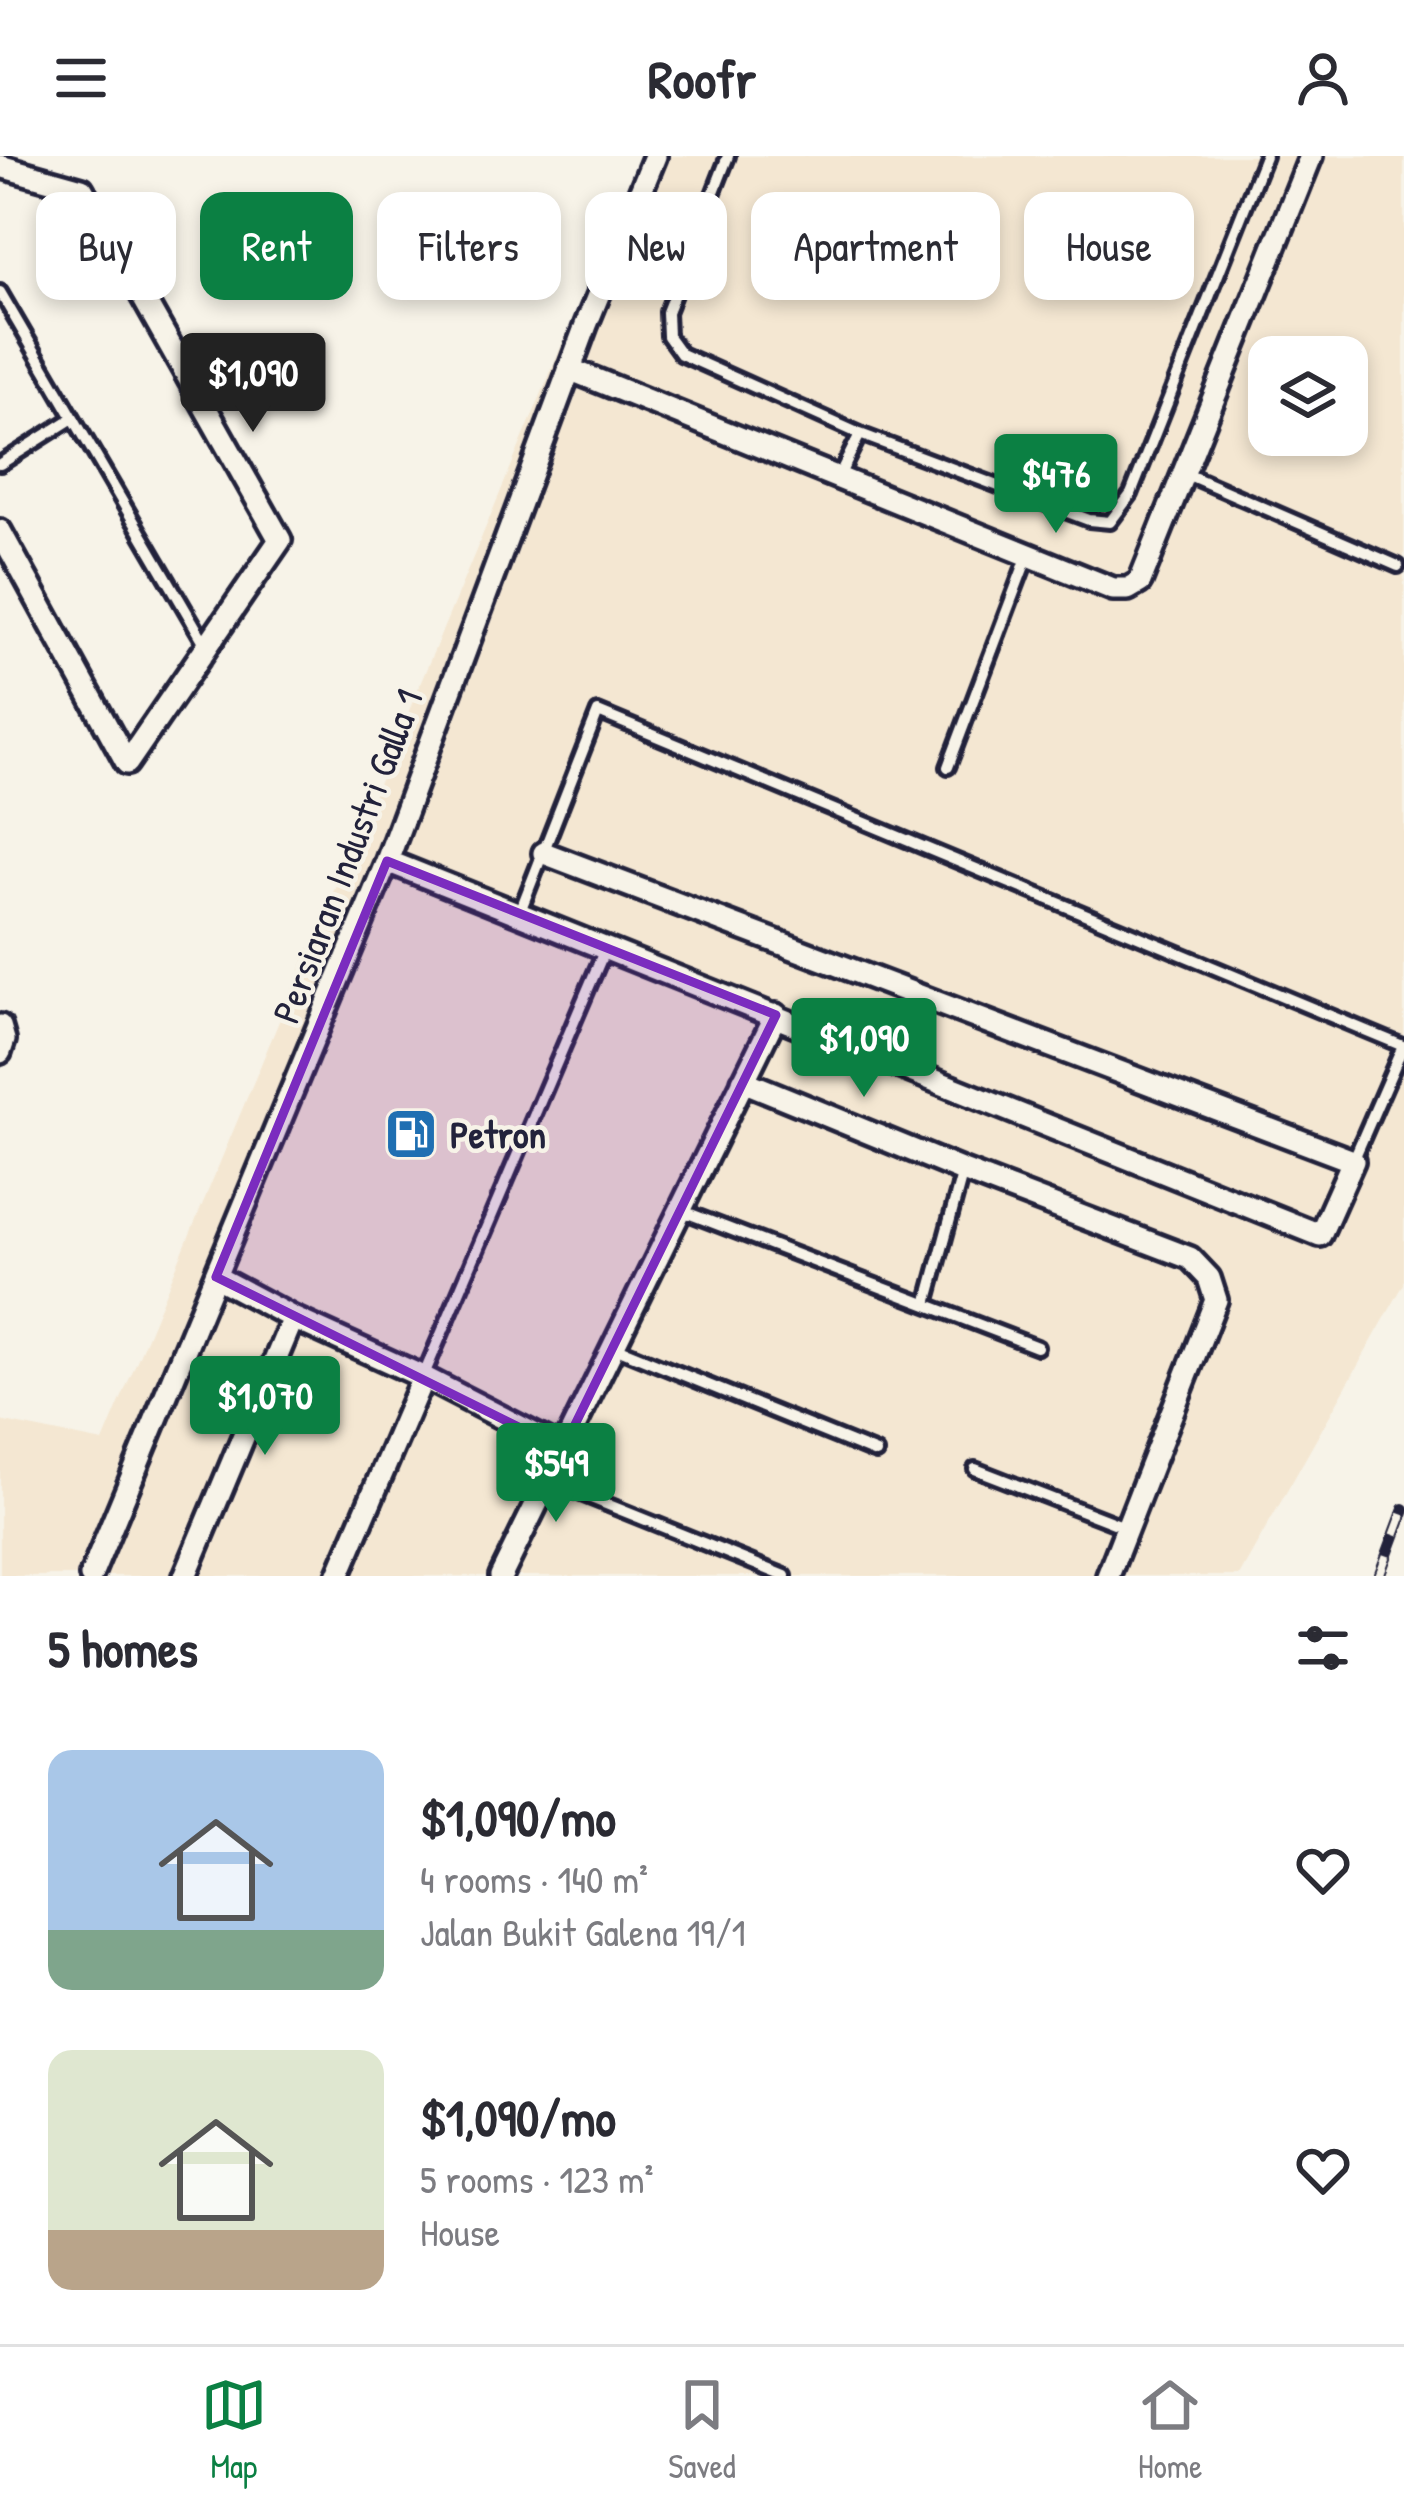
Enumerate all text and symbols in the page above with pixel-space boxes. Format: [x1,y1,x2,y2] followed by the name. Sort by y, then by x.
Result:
[648,42,756,115] text: Roofr
[48,45,114,111] icon: menu
[1290,45,1356,111] icon: person
[36,192,176,300] chip: Buy
[200,192,353,300] chip: Rent
[377,192,561,300] chip: Filters
[585,192,727,300] chip: New
[751,192,1000,300] chip: Apartment
[1024,192,1194,300] chip: House
[155,333,351,435] pin: $1,090
[1248,336,1368,456] map controls
[1248,336,1368,456] button: layers
[207,345,299,398] text: $1,090
[985,434,1127,536] pin: $476
[1021,446,1091,499] text: $476
[258,681,435,1030] street label: Persiaran Industri Galla 1
[766,998,962,1100] pin: $1,090
[818,1010,910,1063] text: $1,090
[383,1106,439,1162] fuel station icon: Petron
[450,1107,546,1160] place label: Petron
[167,1356,363,1458] pin: $1,070
[217,1368,313,1421] text: $1,070
[485,1423,627,1525] pin: $549
[523,1435,589,1488] text: $549
[48,1614,198,1683] text: 5 homes
[1290,1615,1356,1681] icon: filters
[420,1783,616,1852] text: $1,090/mo
[144,1798,288,1942] icon: home
[1290,1837,1356,1903] icon: heart
[420,1852,648,1905] text: 4 rooms · 140 m²
[420,1905,746,1958] text: Jalan Bukit Galena 19/1
[420,2083,616,2152] text: $1,090/mo
[144,2098,288,2242] icon: home
[1290,2137,1356,2203] icon: heart
[420,2152,654,2205] text: 5 rooms · 123 m²
[420,2205,500,2258] text: House
[201,2372,267,2488] tab: Map
[668,2372,736,2488] tab: Saved
[1137,2372,1203,2488] tab: Home

